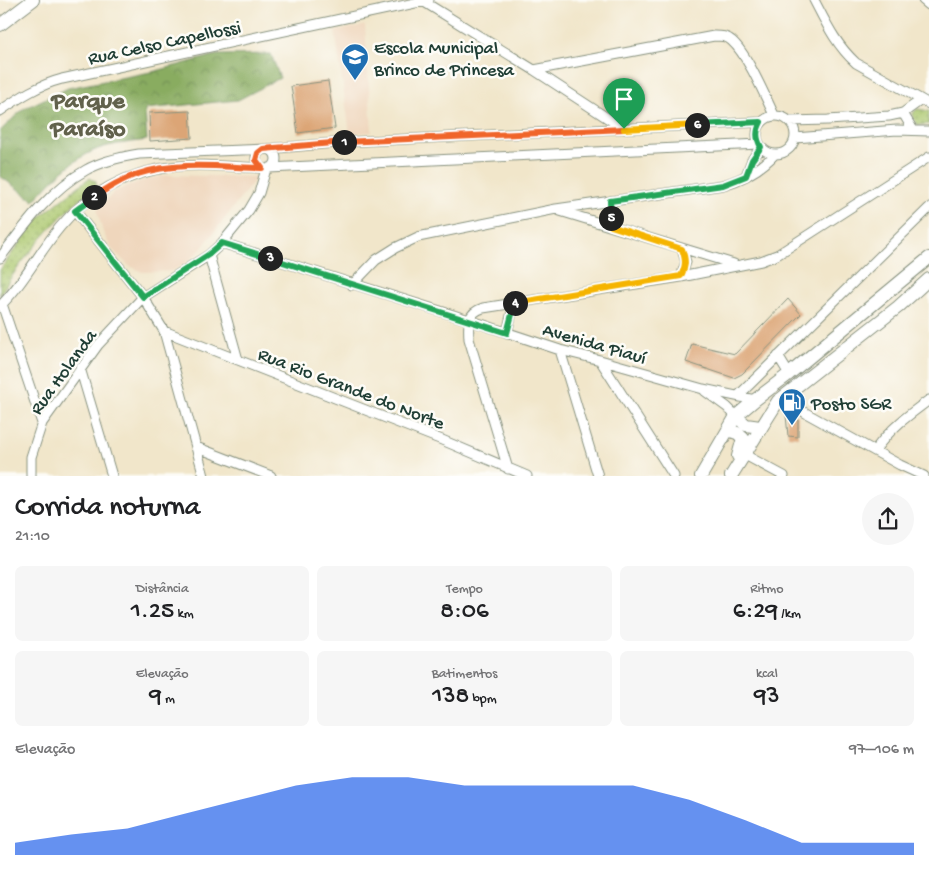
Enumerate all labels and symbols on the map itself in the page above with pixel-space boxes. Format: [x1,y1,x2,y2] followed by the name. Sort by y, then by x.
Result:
[86,17,243,72] street label: Rua Celso Capellossi
[373,38,515,83] place label: Escola Municipal Brinco de Princesa
[340,42,370,81] school or university icon: Escola Municipal Brinco de Princesa
[603,78,645,129] pin
[49,88,126,145] district label: Parque Paraíso
[684,112,710,138] pin: 6
[332,130,356,154] pin: 1
[82,184,106,210] pin: 2
[598,206,624,230] pin: 5
[258,246,282,270] pin: 3
[502,290,528,316] pin: 4
[539,320,649,371] street label: Avenida Piauí
[26,325,104,420] street label: Rua Holanda
[254,344,448,437] street label: Rua Rio Grande do Norte
[777,387,807,426] fuel station icon: Posto SGR
[810,394,892,417] place label: Posto SGR

